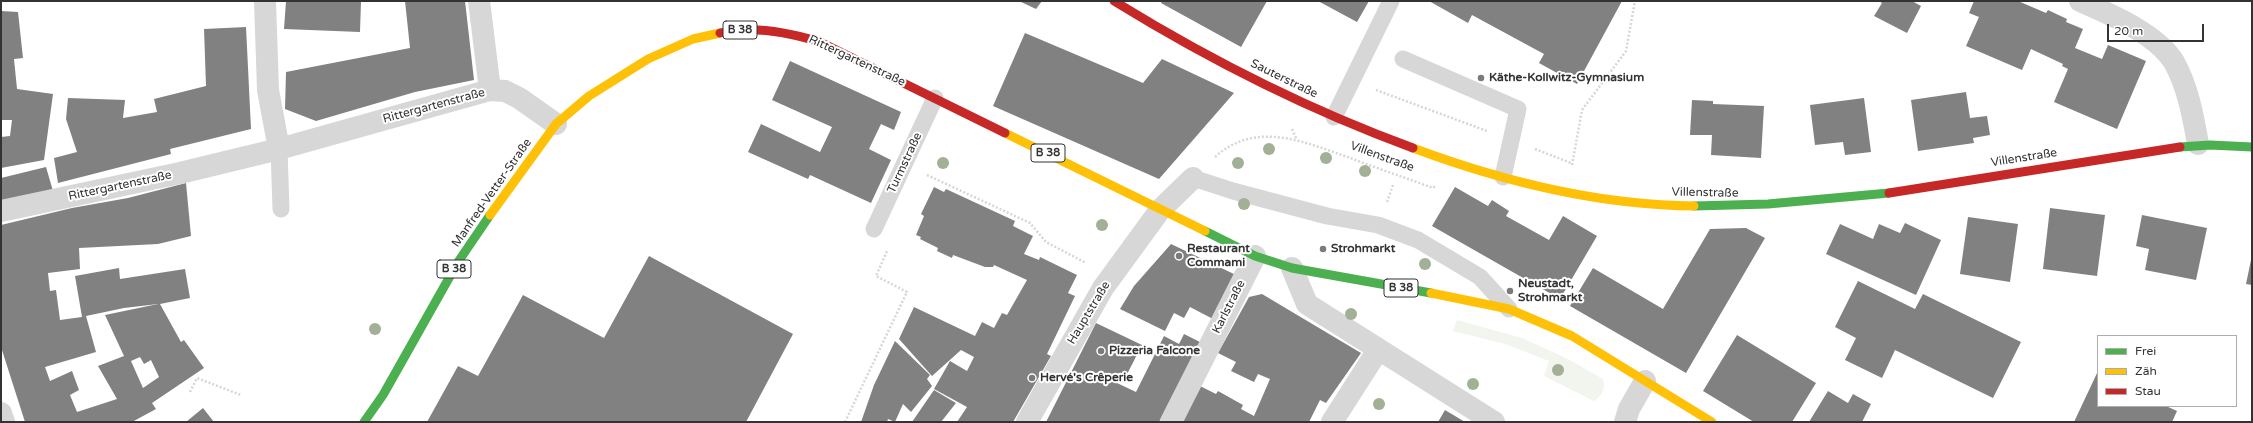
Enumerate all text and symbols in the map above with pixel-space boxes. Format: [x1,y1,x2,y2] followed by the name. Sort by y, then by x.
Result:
[2109,16,2206,42] scale bar
[723,21,757,39] road number: B 38
[2114,24,2143,38] text: 20 m
[806,32,908,90] street label: Rittergartenstraße
[1248,57,1320,101] street label: Sauterstraße
[1489,71,1644,85] place label: Käthe-Kollwitz-Gymnasium
[1476,73,1486,83] marker: Käthe-Kollwitz-Gymnasium
[381,85,487,127] street label: Rittergartenstraße
[885,130,925,196] street label: Turmstraße
[449,136,535,250] street label: Manfred-Vetter-Straße
[1348,139,1416,175] street label: Villenstraße
[1031,144,1065,162] road number: B 38
[1990,146,2058,170] street label: Villenstraße
[67,168,173,204] street label: Rittergartenstraße
[1671,185,1739,201] street label: Villenstraße
[1187,242,1250,270] place label: Restaurant Commami
[1331,242,1395,256] place label: Strohmarkt
[1318,244,1328,254] marker: Strohmarkt
[1174,251,1184,261] marker: Restaurant Commami
[437,260,471,278] road number: B 38
[1518,277,1582,305] place label: Neustadt, Strohmarkt
[1209,278,1249,336] street label: Karlstraße
[1065,279,1113,347] street label: Hauptstraße
[1384,279,1418,297] road number: B 38
[1505,286,1515,296] marker: Neustadt, Strohmarkt
[2097,335,2237,407] legend
[1109,344,1200,358] place label: Pizzeria Falcone
[2135,344,2156,358] text: Frei
[1096,346,1106,356] marker: Pizzeria Falcone
[2135,364,2157,378] text: Zäh
[1040,371,1133,385] place label: Hervé's Crêperie
[1027,373,1037,383] marker: Hervé's Crêperie
[2135,384,2161,398] text: Stau

